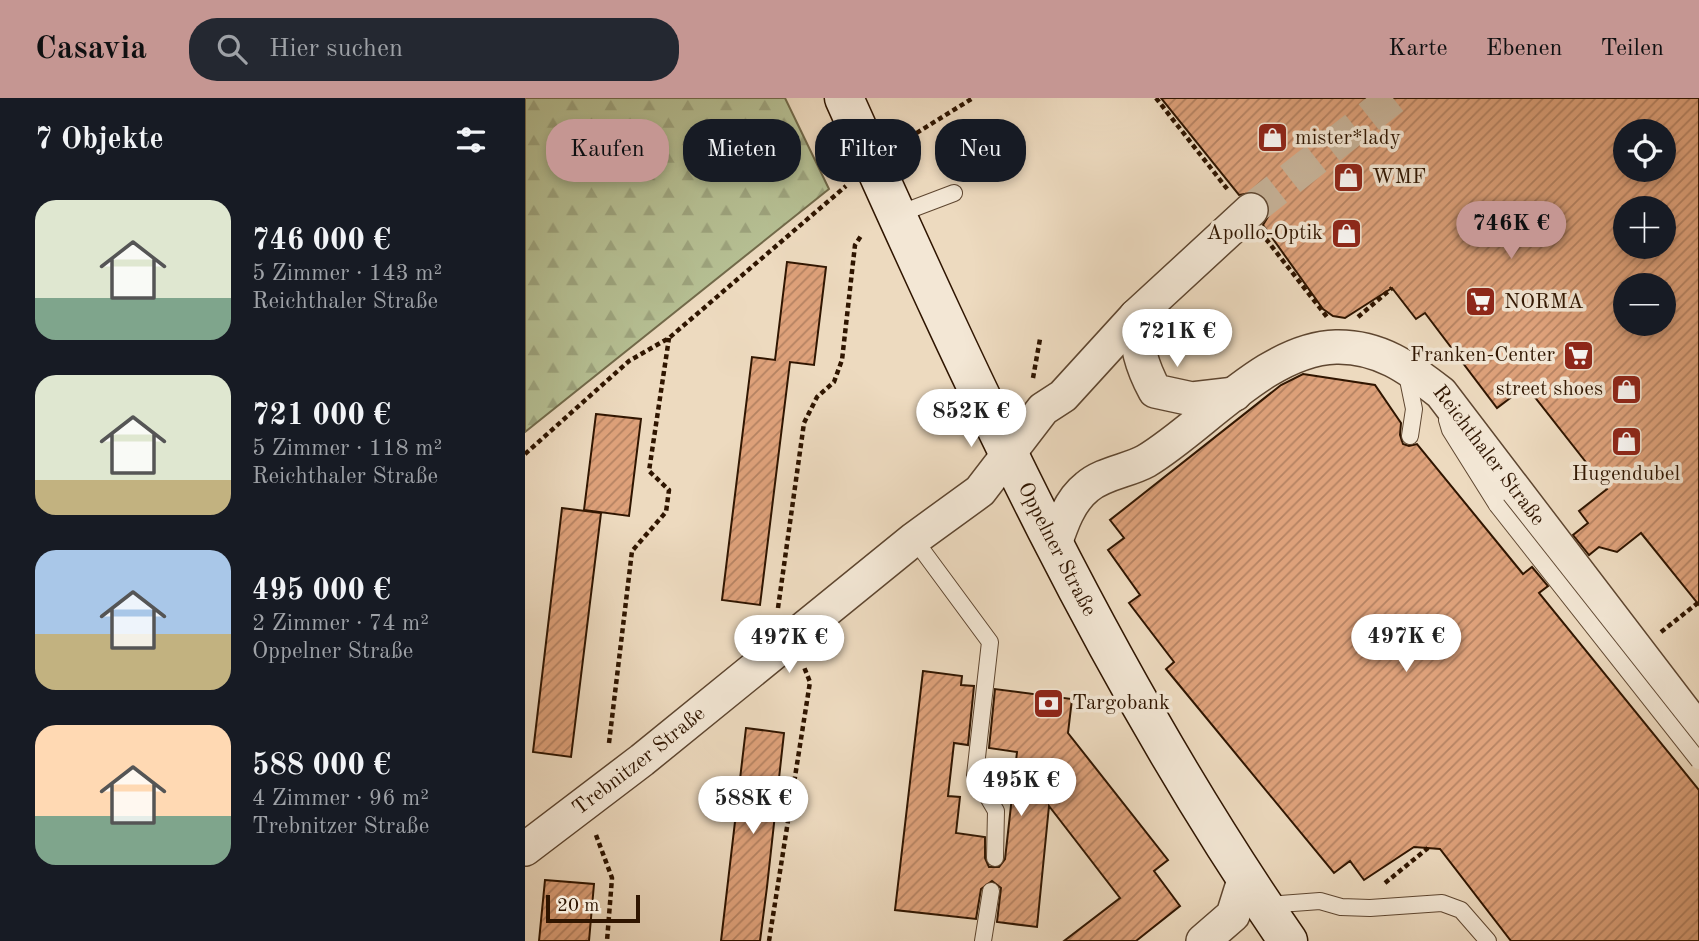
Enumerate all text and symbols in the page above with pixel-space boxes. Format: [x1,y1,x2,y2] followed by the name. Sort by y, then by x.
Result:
[189,18,679,81] search box
[213,30,251,68] icon: search
[35,33,147,66] text: Casavia
[269,36,403,62] text: Hier suchen
[1388,37,1448,61] text: Karte
[1486,37,1562,61] text: Ebenen
[1600,37,1664,61] text: Teilen
[546,119,669,182] chip: Kaufen
[683,119,801,182] chip: Mieten
[815,119,921,182] chip: Filter
[935,119,1026,182] chip: Neu
[1613,119,1676,336] map controls
[1613,119,1676,182] button: locate
[452,121,490,159] icon: filters
[1255,121,1289,155] shop icon: mister*lady
[35,125,164,155] text: 7 Objekte
[1295,128,1401,149] place label: mister*lady
[1332,160,1366,194] shop icon: WMF
[1372,167,1426,188] place label: WMF
[1613,196,1676,259] button: +
[1454,202,1568,261] pin: 746K €
[1472,212,1550,235] text: 746K €
[1329,216,1363,250] shop icon: Apollo-Optik
[1207,223,1323,244] place label: Apollo-Optik
[252,226,391,256] text: 746 000 €
[91,228,175,312] icon: home
[252,262,442,285] text: 5 Zimmer · 143 m²
[1613,273,1676,336] button: −
[1464,285,1498,319] supermarket icon: NORMA
[252,290,438,313] text: Reichthaler Straße
[1504,292,1584,313] place label: NORMA
[1120,310,1234,369] pin: 721K €
[1138,320,1216,343] text: 721K €
[1561,338,1595,372] supermarket icon: Franken-Center
[1410,345,1555,366] place label: Franken-Center
[1609,372,1643,406] shop icon: street shoes
[1496,379,1603,400] place label: street shoes
[1429,382,1549,530] street label: Reichthaler Straße
[914,390,1028,449] pin: 852K €
[932,400,1010,423] text: 852K €
[252,401,391,431] text: 721 000 €
[91,403,175,487] icon: home
[1609,425,1643,459] shop icon: Hugendubel
[252,437,442,460] text: 5 Zimmer · 118 m²
[1572,464,1681,485] place label: Hugendubel
[252,465,438,488] text: Reichthaler Straße
[1014,479,1100,620] street label: Oppelner Straße
[252,576,391,606] text: 495 000 €
[91,578,175,662] icon: home
[252,612,429,635] text: 2 Zimmer · 74 m²
[1349,614,1463,674] pin: 497K €
[732,616,846,675] pin: 497K €
[1367,625,1445,648] text: 497K €
[750,626,828,649] text: 497K €
[252,640,413,663] text: Oppelner Straße
[1032,686,1066,720] bank icon: Targobank
[1072,693,1170,714] place label: Targobank
[569,703,709,819] street label: Trebnitzer Straße
[252,751,391,781] text: 588 000 €
[91,753,175,837] icon: home
[964,758,1078,818] pin: 495K €
[982,769,1060,792] text: 495K €
[696,776,810,836] pin: 588K €
[252,787,429,810] text: 4 Zimmer · 96 m²
[714,787,792,810] text: 588K €
[252,815,429,838] text: Trebnitzer Straße
[546,892,641,924] scale bar
[557,897,599,916] text: 20 m

